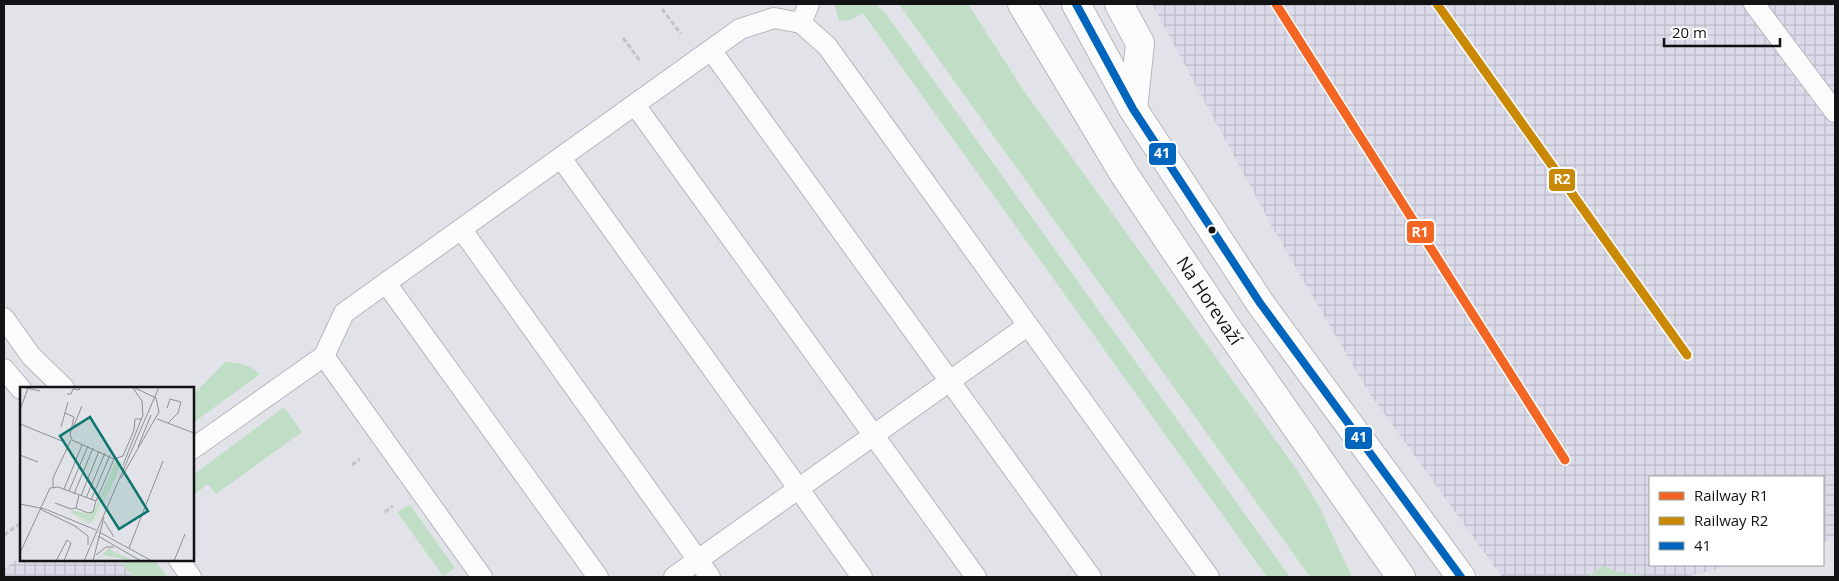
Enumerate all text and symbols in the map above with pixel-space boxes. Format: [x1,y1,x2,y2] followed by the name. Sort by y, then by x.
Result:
[1664,15,1780,47] scale bar
[1672,22,1707,42] text: 20 m
[1148,142,1177,166] line badge: 41
[1154,143,1170,162] text: 41
[1548,168,1576,192] line badge: R2
[1553,169,1571,188] text: R2
[1406,220,1435,244] line badge: R1
[1411,222,1429,241] text: R1
[1207,225,1217,235] unlabelled marker
[1171,251,1249,350] street label: Na Horevaží
[20,387,194,561] inset map
[1344,426,1373,450] line badge: 41
[1351,427,1367,446] text: 41
[1649,476,1824,566] legend
[1694,485,1768,505] text: Railway R1
[1694,510,1768,530] text: Railway R2
[1694,535,1711,555] text: 41

